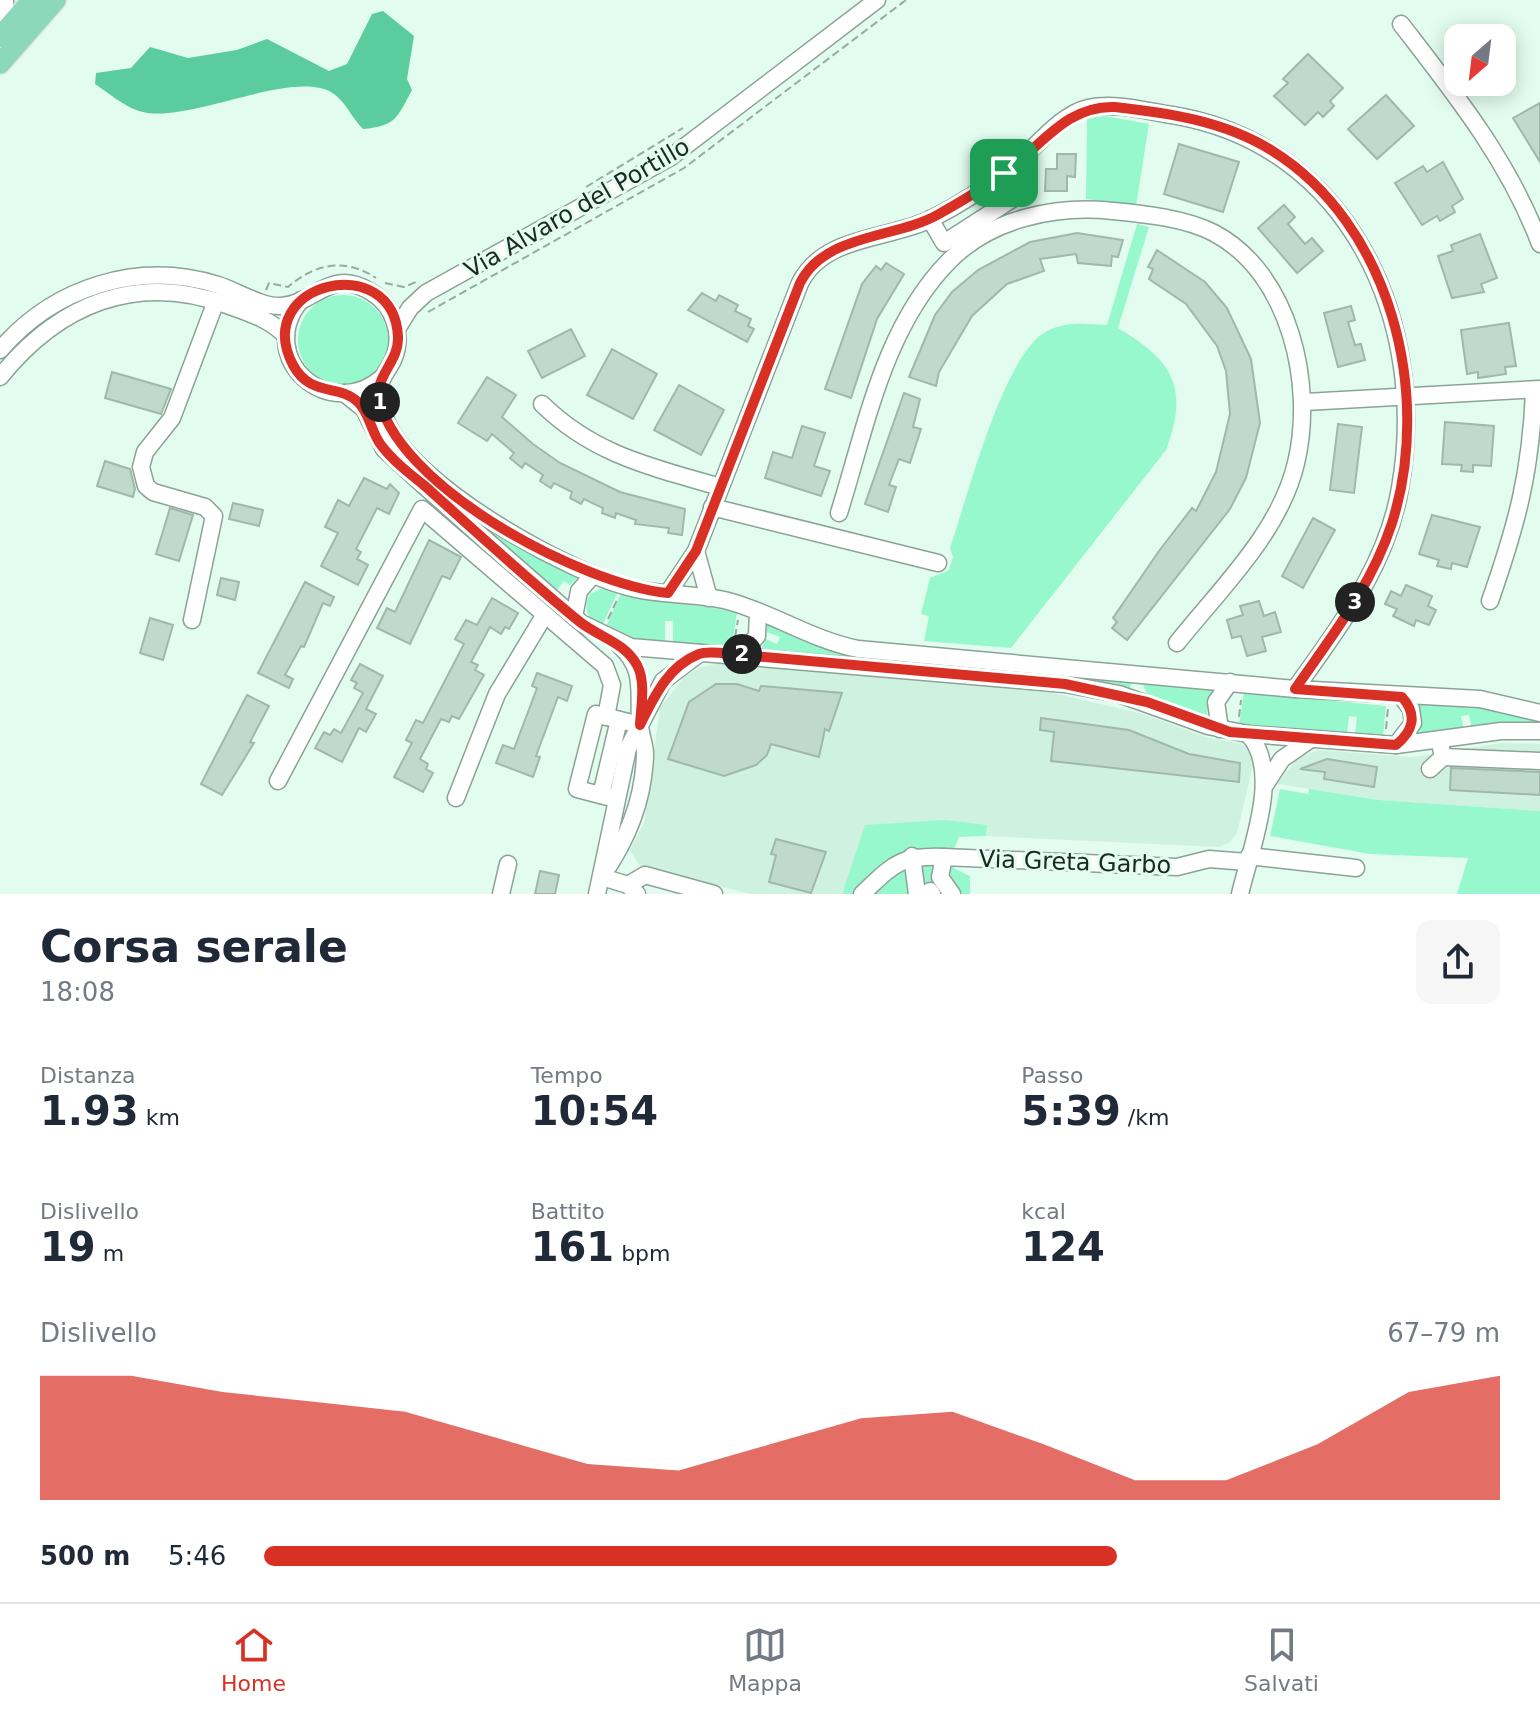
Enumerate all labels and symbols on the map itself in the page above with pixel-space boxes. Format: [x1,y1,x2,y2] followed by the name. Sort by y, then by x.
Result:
[1444,24,1516,96] north arrow
[460,132,694,284] street label: Via Alvaro del Portillo
[970,139,1038,207] pin
[360,382,400,422] pin: 1
[1335,582,1375,622] pin: 3
[722,634,762,674] pin: 2
[978,845,1172,879] street label: Via Greta Garbo

